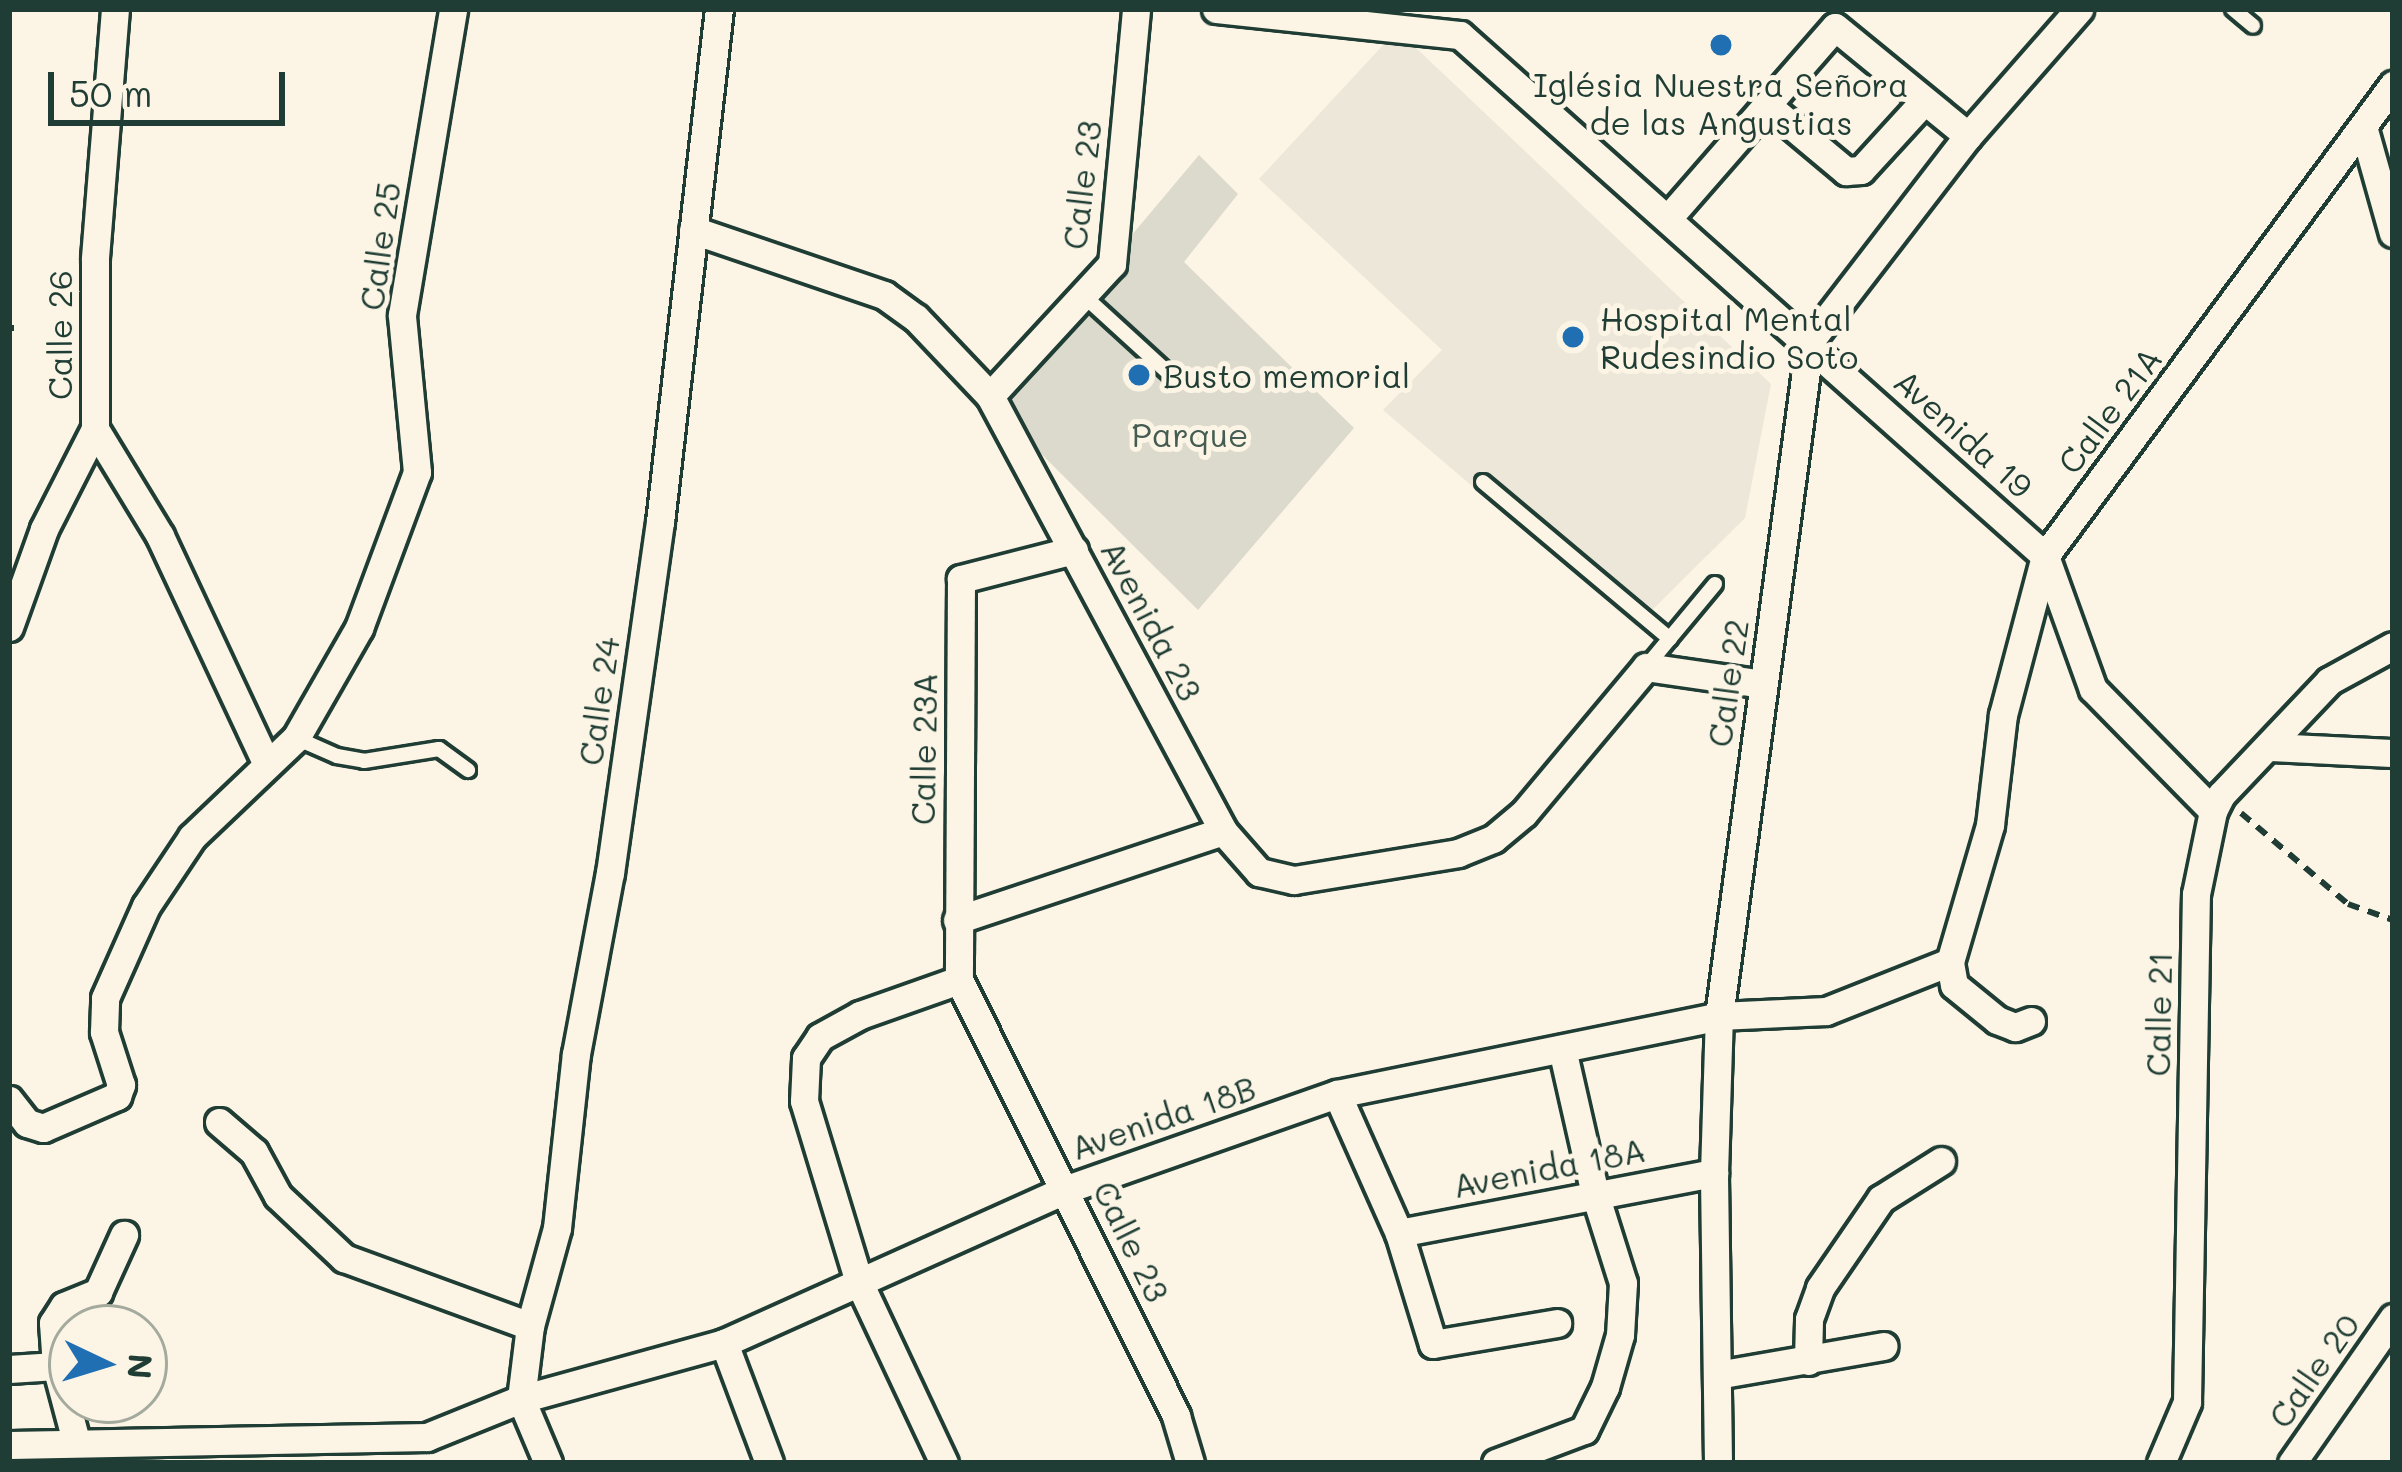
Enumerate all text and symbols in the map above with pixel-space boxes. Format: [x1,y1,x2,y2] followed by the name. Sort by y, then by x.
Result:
[1708,32,1734,58] marker: Iglésia Nuestra Señora de las Angustias
[54,48,291,122] scale bar
[1533,64,1909,142] place label: Iglésia Nuestra Señora de las Angustias
[69,69,152,116] text: 50 m
[1053,118,1109,252] street label: Calle 23
[350,179,408,313] street label: Calle 25
[39,270,79,400] street label: Calle 26
[1600,298,1858,376] place label: Hospital Mental Rudesindio Soto
[1557,321,1589,353] marker: Hospital Mental Rudesindio Soto
[2049,339,2169,481] street label: Calle 21A
[1163,355,1410,395] place label: Busto memorial
[1887,361,2041,505] street label: Avenida 19
[1126,362,1152,388] marker: Busto memorial
[1132,414,1248,454] park label: Parque
[1093,533,1211,707] street label: Avenida 23
[1698,617,1756,749] street label: Calle 22
[569,634,627,768] street label: Calle 24
[902,673,944,825] street label: Calle 23A
[2137,951,2179,1077] street label: Calle 21
[1065,1067,1261,1167] street label: Avenida 18B
[1449,1129,1649,1205] street label: Avenida 18A
[1086,1174,1178,1308] street label: Calle 23
[48,1304,168,1424] north arrow
[2259,1305,2367,1435] street label: Calle 20
[119,1352,164,1380] text: N

